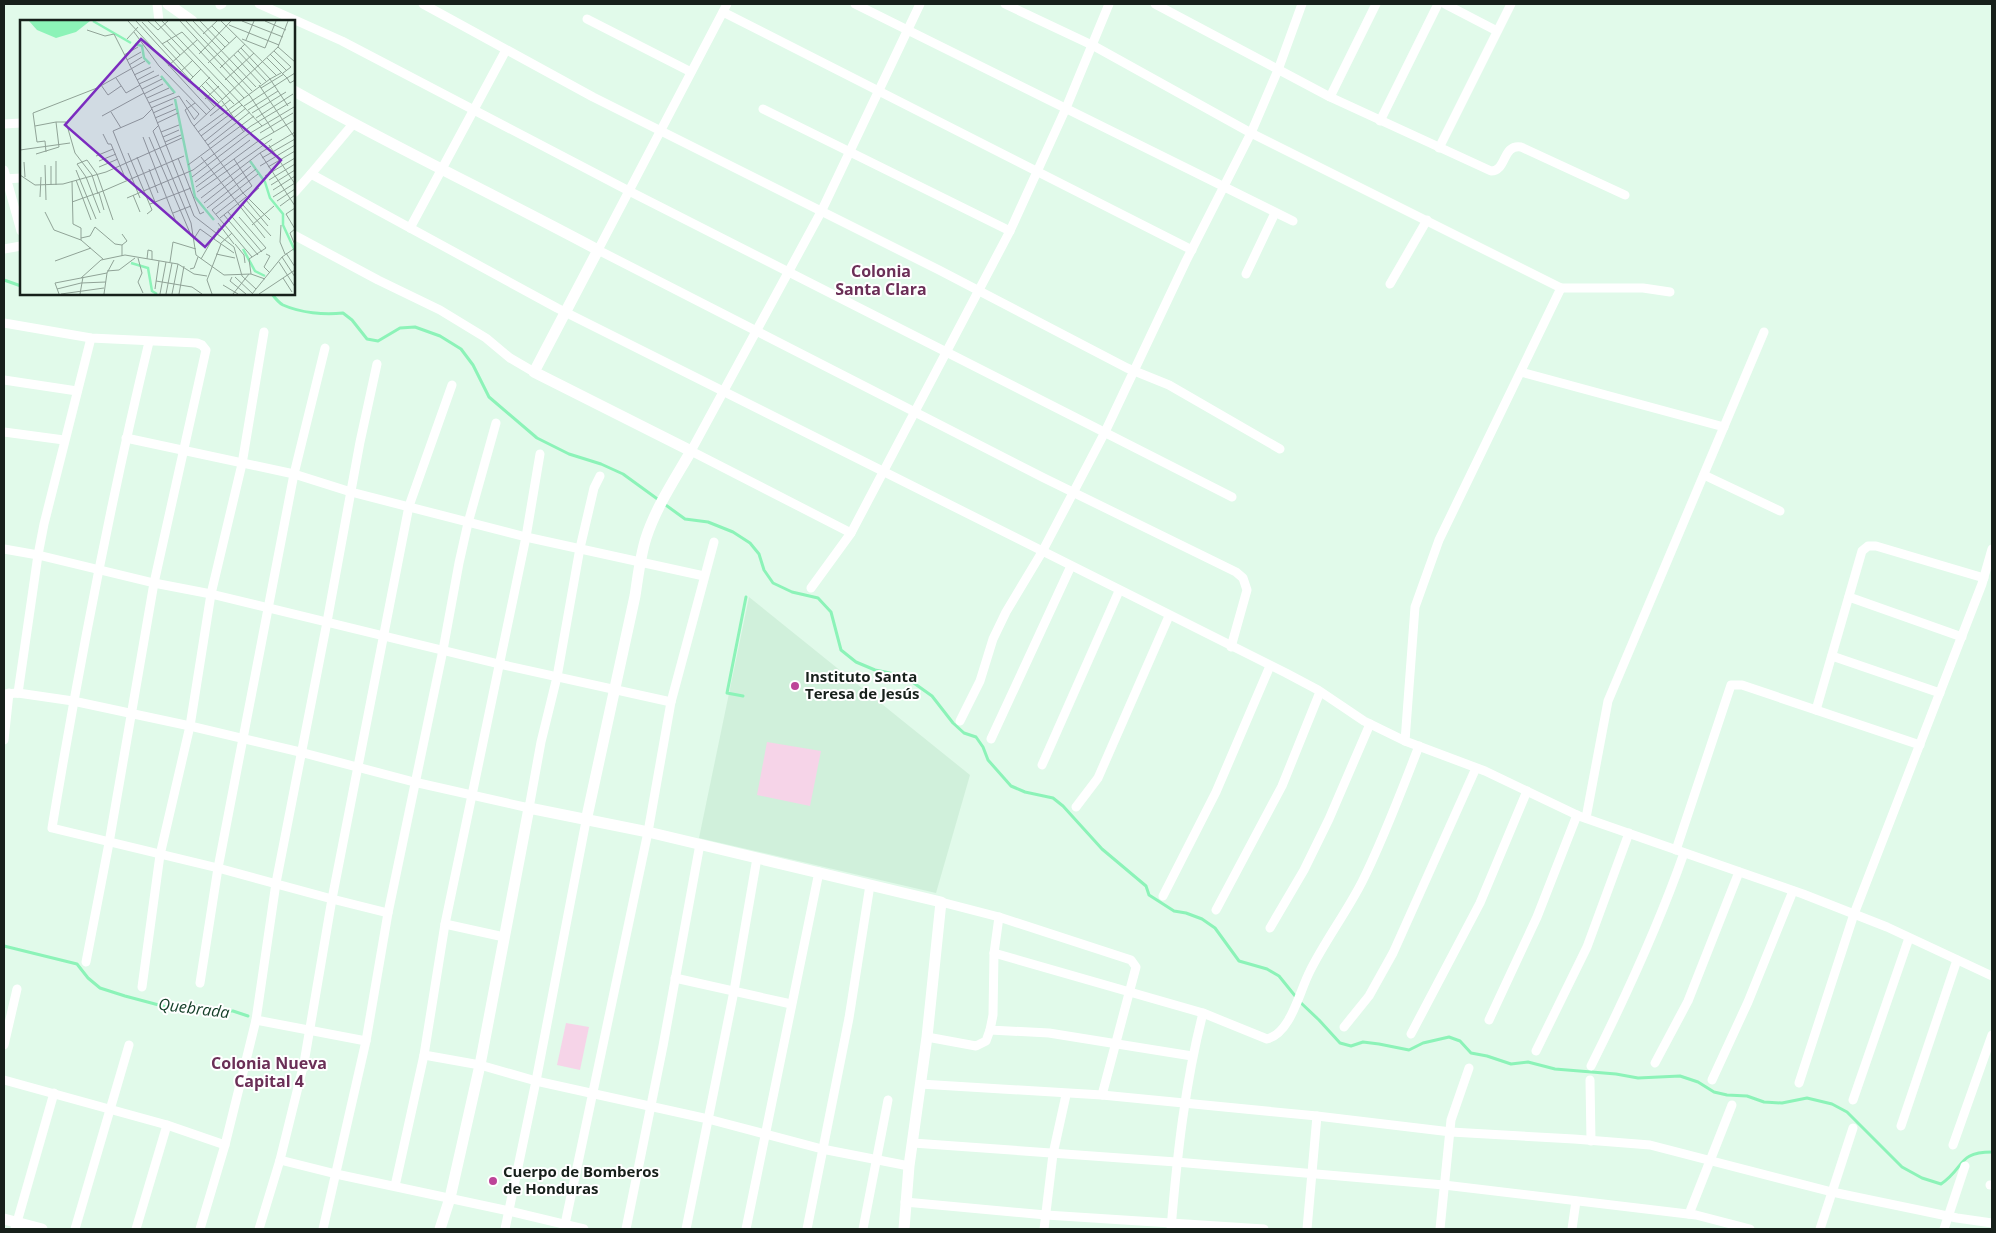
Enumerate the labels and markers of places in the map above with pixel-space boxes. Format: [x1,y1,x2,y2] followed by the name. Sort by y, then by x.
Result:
[805,666,920,703] place label: Instituto Santa Teresa de Jesús
[789,680,801,692] marker: Instituto Santa Teresa de Jesús
[503,1161,659,1198] place label: Cuerpo de Bomberos de Honduras
[487,1175,499,1187] marker: Cuerpo de Bomberos de Honduras

